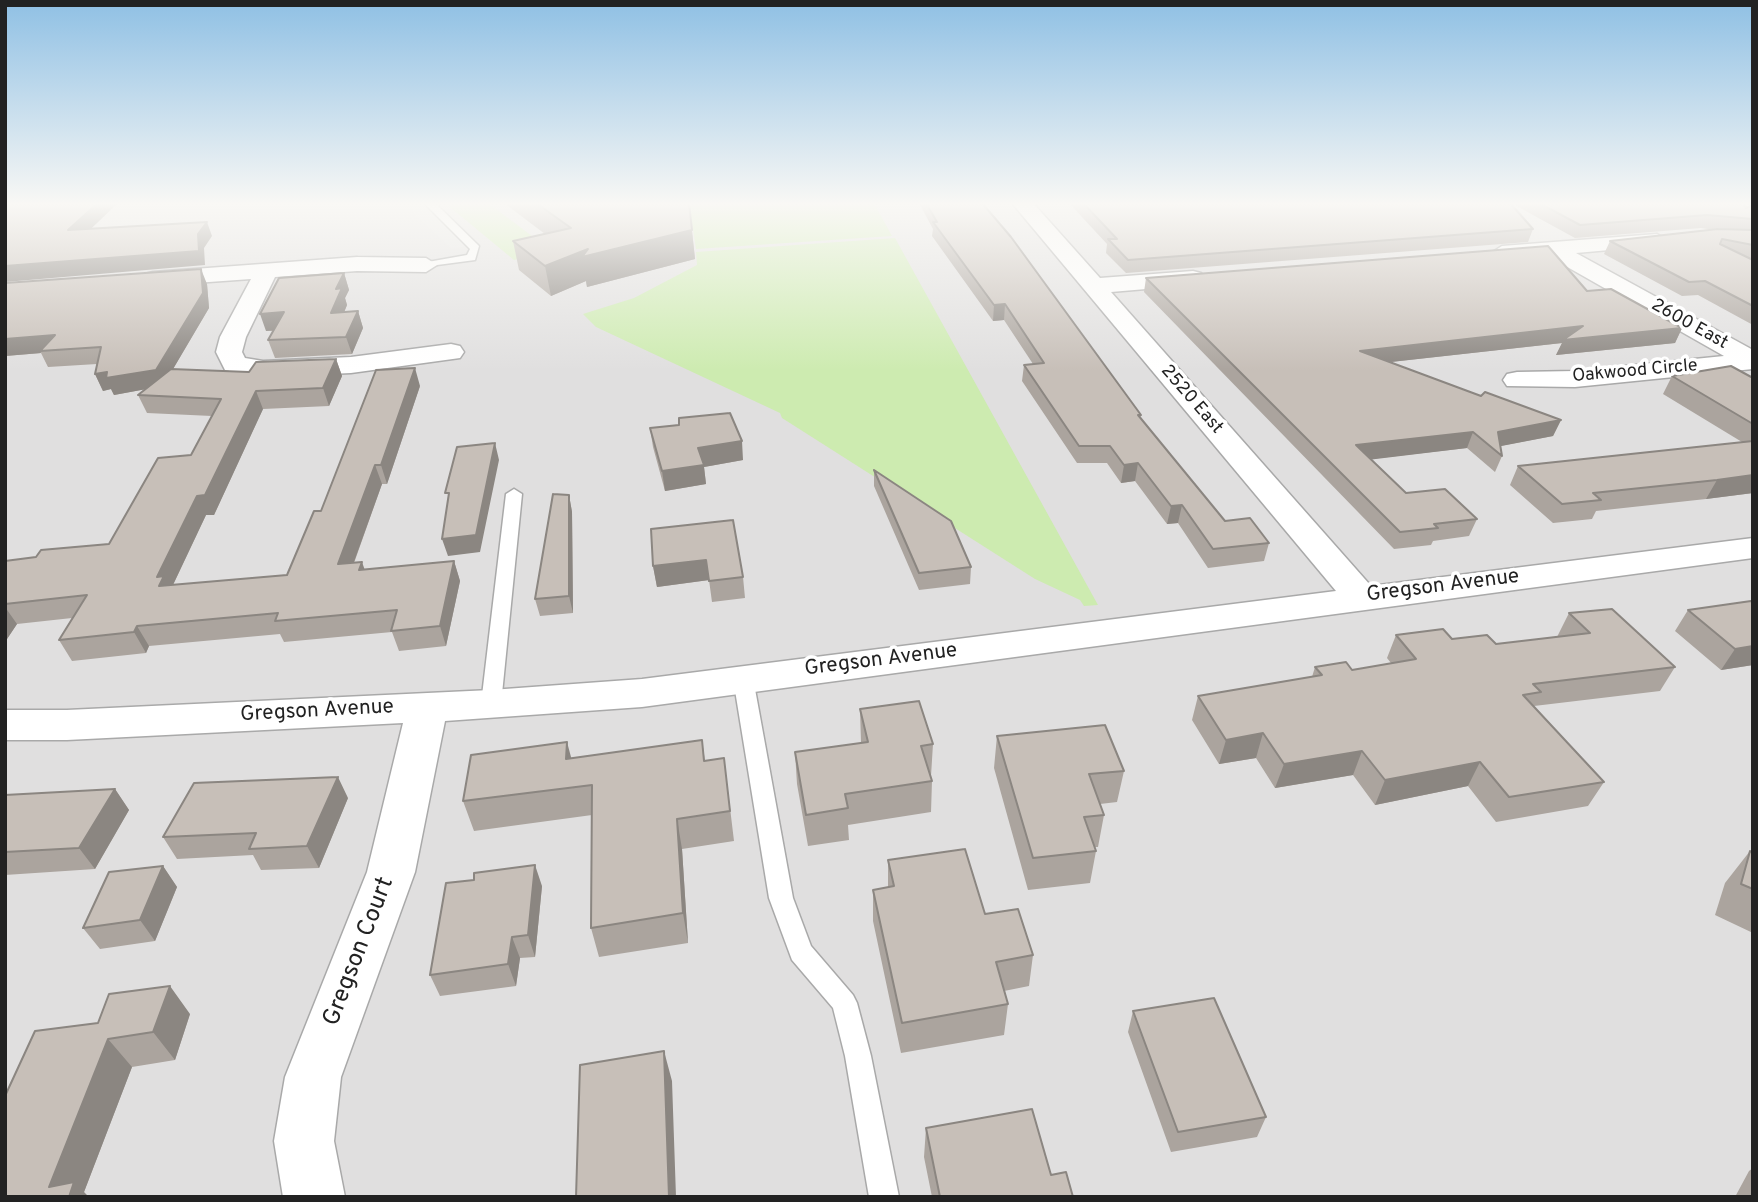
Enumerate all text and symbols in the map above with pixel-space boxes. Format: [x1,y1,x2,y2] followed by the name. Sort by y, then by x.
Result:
[1647,295,1731,355] street label: 2600 East
[1572,356,1698,388] street label: Oakwood Circle
[1155,361,1227,439] street label: 2520 East
[1365,565,1521,609] street label: Gregson Avenue
[803,639,959,683] street label: Gregson Avenue
[240,695,394,729] street label: Gregson Avenue
[318,874,402,1030] street label: Gregson Court

